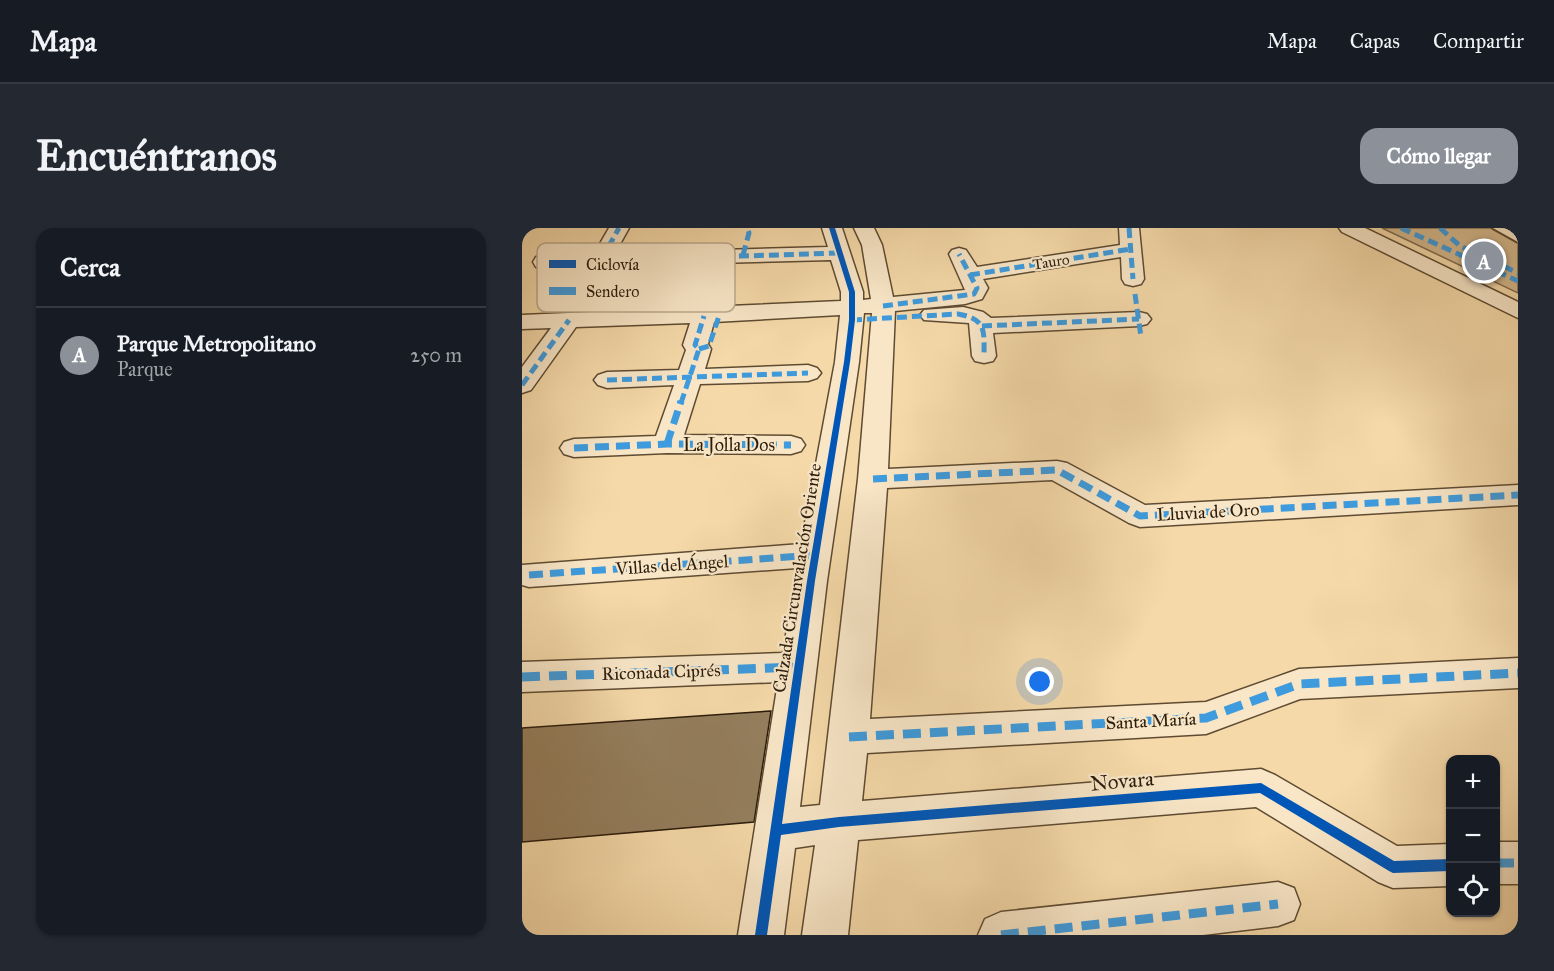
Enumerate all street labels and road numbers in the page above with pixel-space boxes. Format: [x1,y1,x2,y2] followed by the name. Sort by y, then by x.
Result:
[1031,250,1071,274] street label: Tauro
[683,434,775,457] street label: La Jolla Dos
[768,462,826,694] street label: Calzada Circunvalación Oriente
[1156,498,1260,526] street label: Lluvia de Oro
[614,548,729,581] street label: Villas del Ángel
[601,659,721,685] street label: Riconada Ciprés
[1105,708,1197,734] street label: Santa María
[1089,765,1155,797] street label: Novara

